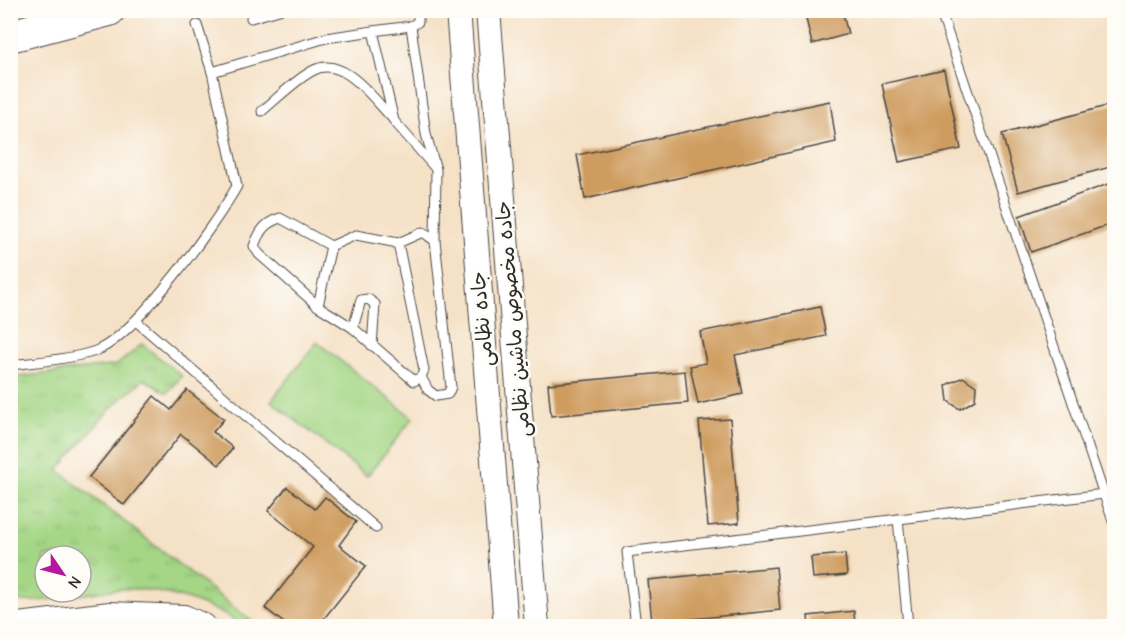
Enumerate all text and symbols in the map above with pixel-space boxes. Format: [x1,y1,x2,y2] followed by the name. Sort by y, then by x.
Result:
[491,200,536,438] street label: جاده مخصوص ماشین نظامی
[466,270,499,367] street label: جاده نظامی
[33,544,93,604] north arrow
[64,573,85,591] text: N

